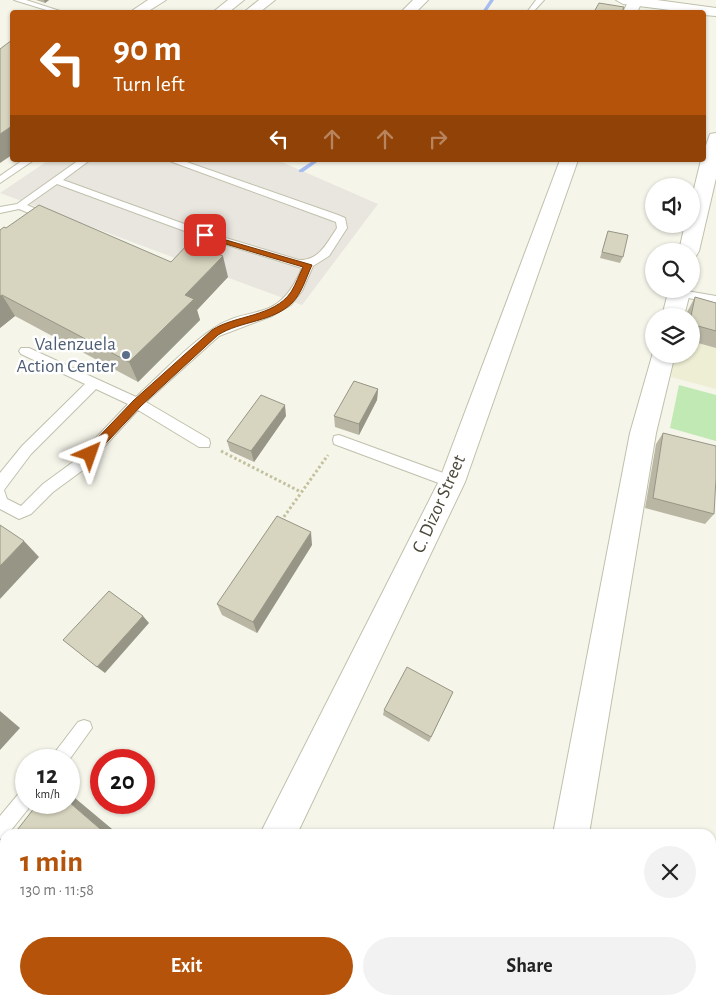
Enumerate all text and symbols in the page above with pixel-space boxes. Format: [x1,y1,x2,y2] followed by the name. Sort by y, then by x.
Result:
[30,30,95,95] icon: left
[113,32,182,67] text: 90 m
[113,73,185,95] text: Turn left
[265,125,293,153] icon: left
[318,125,346,153] icon: ahead
[371,125,399,153] icon: ahead
[424,125,452,153] icon: right
[645,178,700,363] map controls
[645,178,700,233] button: sound
[184,214,226,256] pin
[191,221,219,249] icon: arrive
[645,243,700,298] button: search
[645,308,700,363] button: layers
[17,335,116,376] place label: Valenzuela Action Center
[120,349,132,361] marker: Valenzuela Action Center
[63,427,115,479] position arrow
[409,452,469,556] street label: C. Dizor Street
[90,749,155,814] speed limit sign: 20
[37,763,58,788] text: 12
[35,788,60,800] text: km/h
[644,846,696,898] button: close
[20,847,83,877] text: 1 min
[20,882,94,898] text: 130 m · 11:58
[20,937,353,995] button: Exit
[363,937,696,995] button: Share

